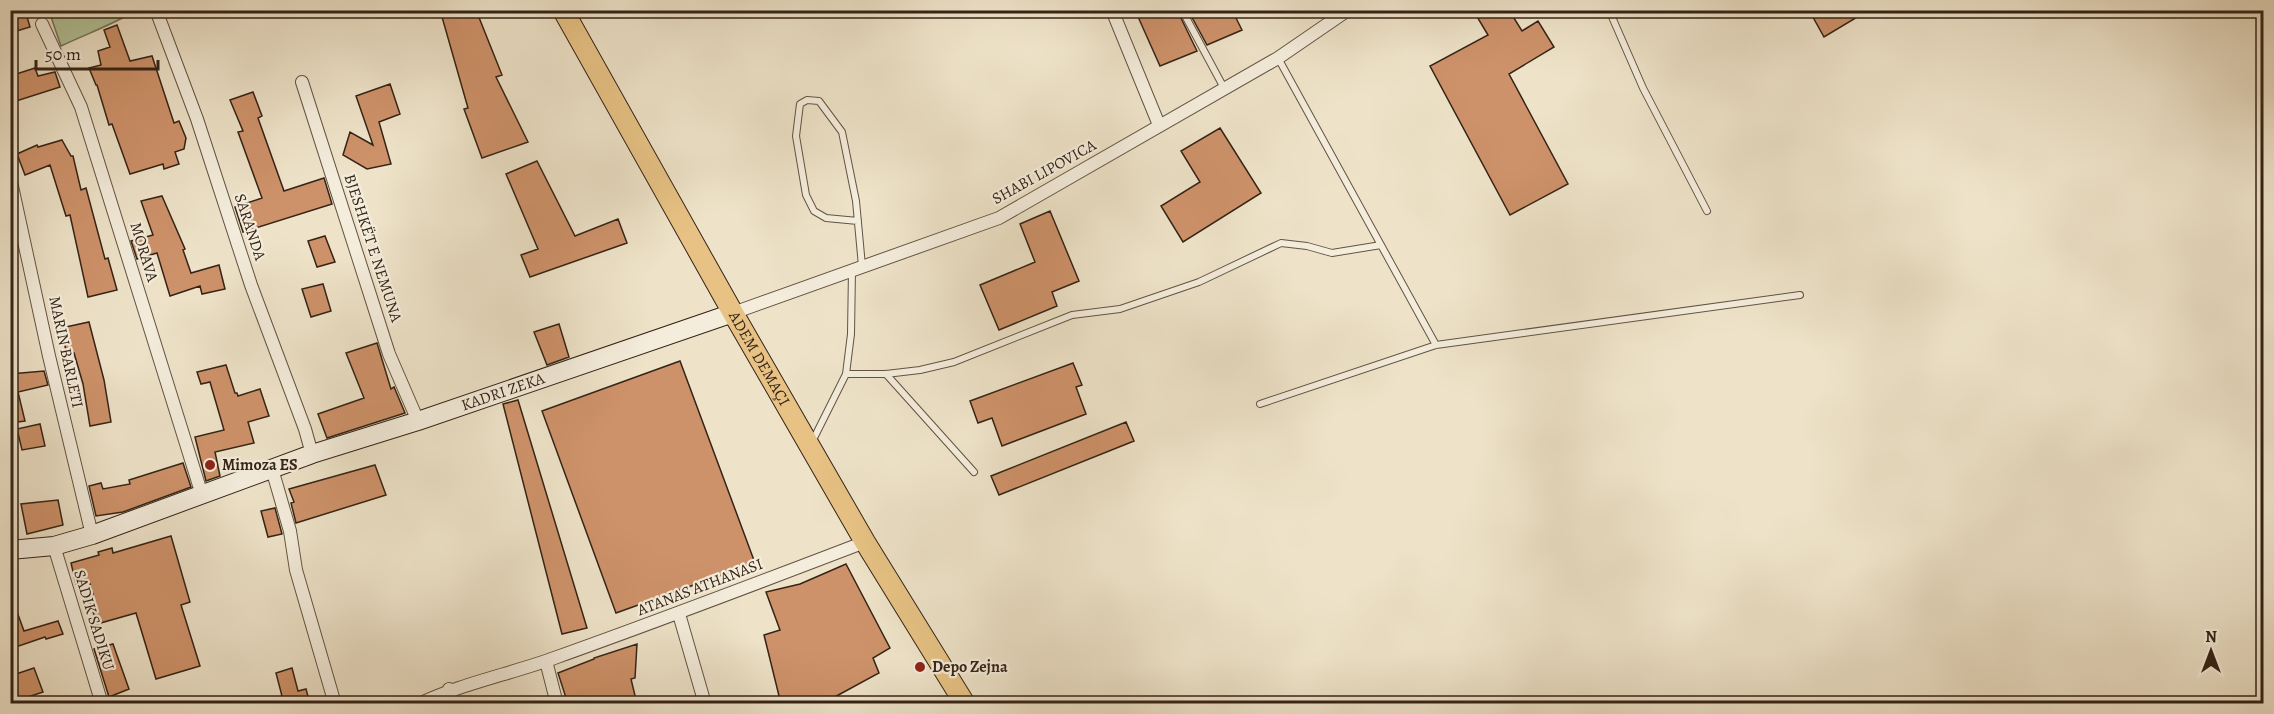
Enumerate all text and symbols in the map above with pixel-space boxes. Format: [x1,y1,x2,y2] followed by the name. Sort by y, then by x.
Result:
[36,33,158,71] scale bar
[45,42,81,66] text: 50 m
[988,134,1101,210] street label: SHABI LIPOVICA
[339,171,408,326] street label: BJESHKËT E NEMUNA
[229,191,271,264] street label: SARANDA
[125,219,164,285] street label: MORAVA
[43,294,89,410] street label: MARIN BARLETI
[723,306,795,410] street label: ADEM DEMAÇI
[458,367,548,416] street label: KADRI ZEKA
[222,454,298,476] place label: Mimoza ES
[203,458,217,472] marker: Mimoza ES
[633,553,766,621] street label: ATANAS ATHANASI
[68,567,120,673] street label: SADIK SADIKU
[2181,621,2241,681] north arrow
[2205,626,2217,648] text: N
[932,656,1008,678] place label: Depo Zejna
[913,660,927,674] marker: Depo Zejna

